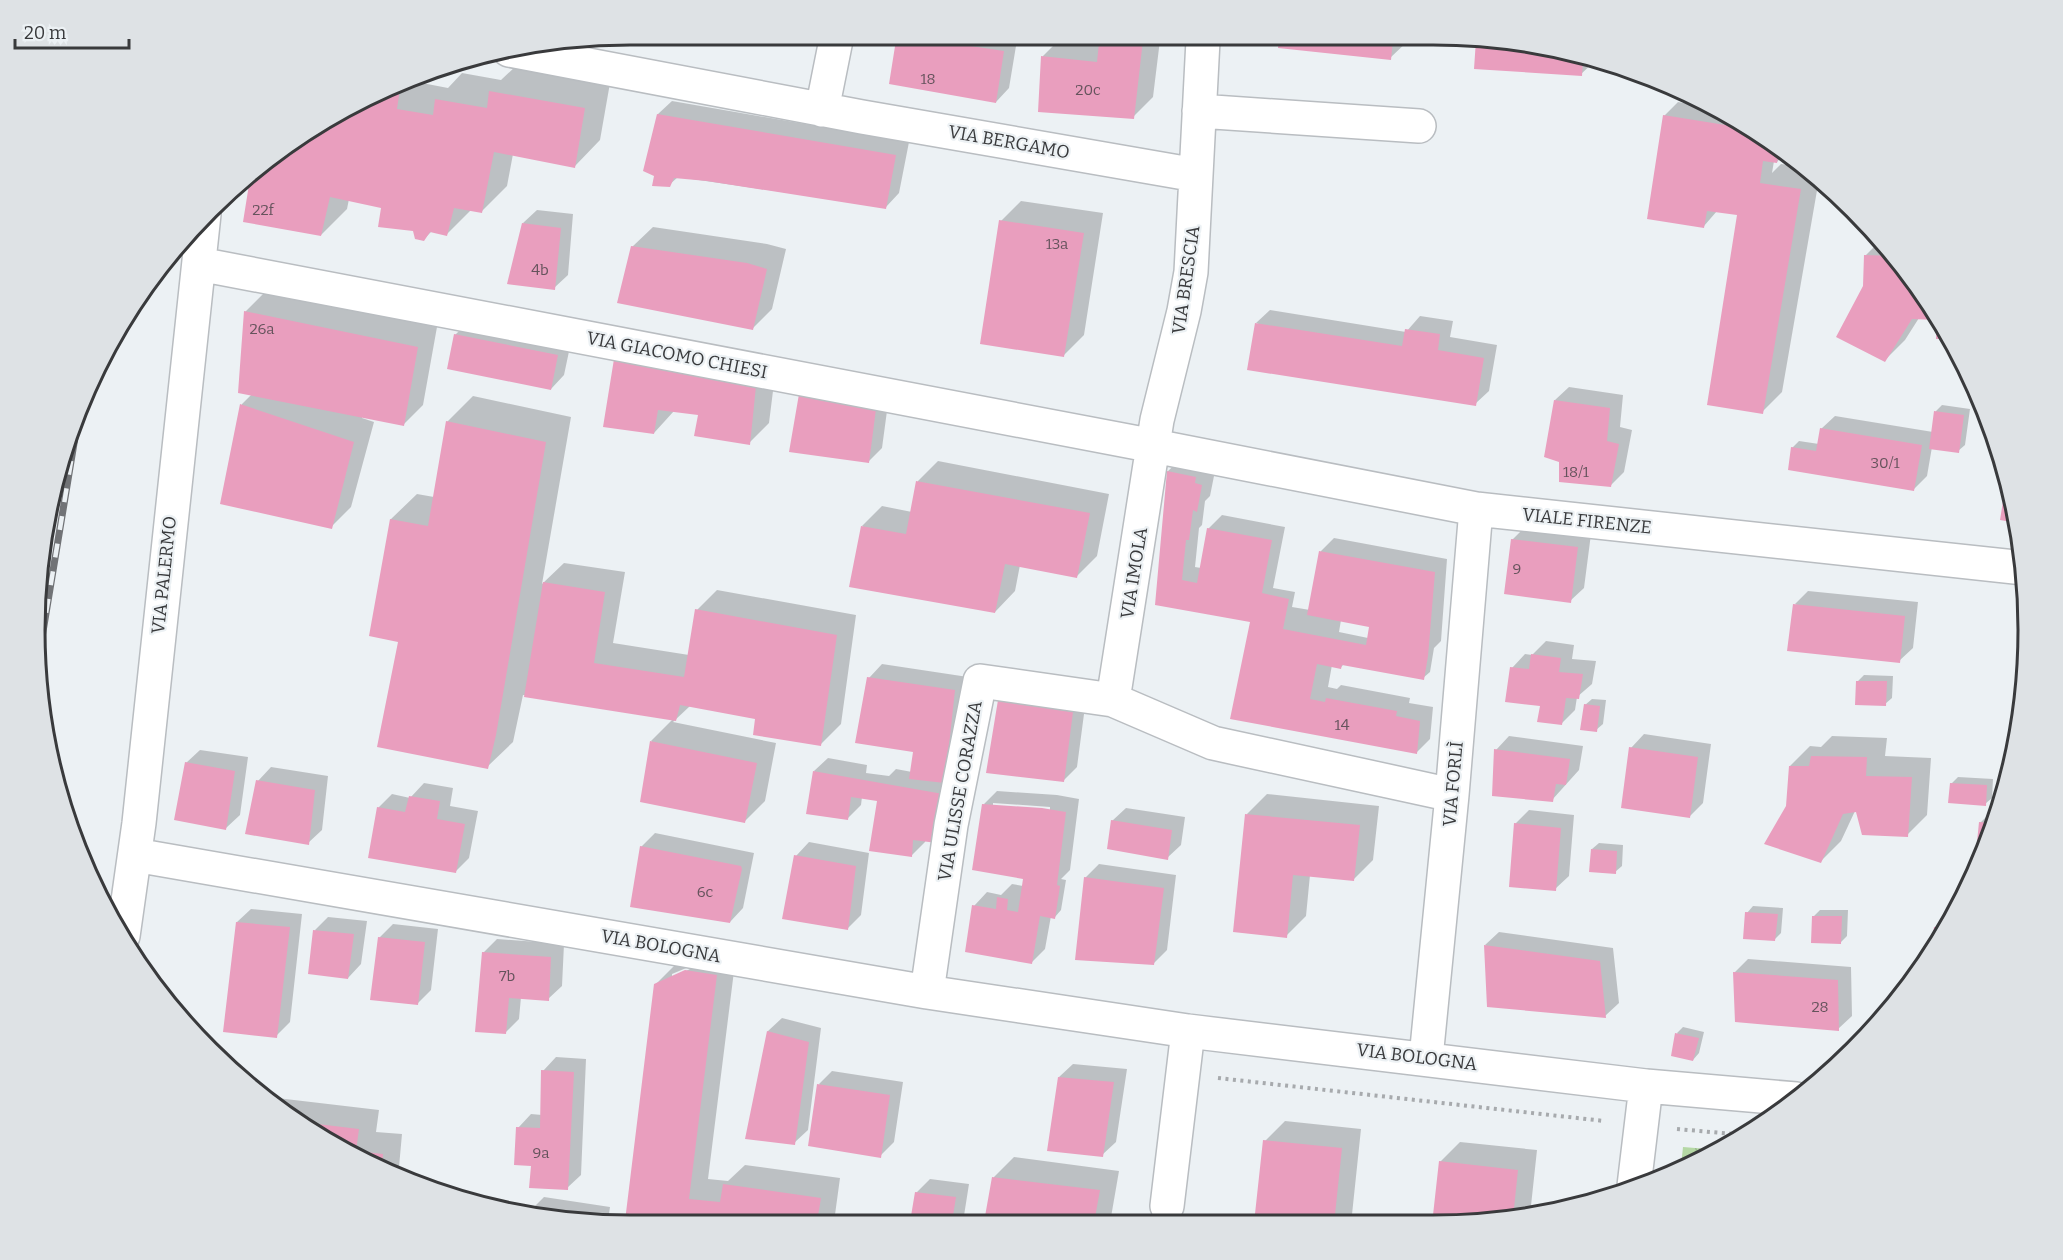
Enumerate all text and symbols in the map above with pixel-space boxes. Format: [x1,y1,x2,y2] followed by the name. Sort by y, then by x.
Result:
[15,12,129,50] scale bar
[24,22,66,44] text: 20 m
[920,70,936,88] house number: 18
[1075,81,1101,99] house number: 20c
[947,121,1071,163] street label: VIA BERGAMO
[252,201,276,219] house number: 22f
[1168,224,1205,336] street label: VIA BRESCIA
[1046,235,1068,253] house number: 13a
[531,261,549,279] house number: 4b
[249,320,275,338] house number: 26a
[585,327,769,383] street label: VIA GIACOMO CHIESI
[1871,454,1899,472] house number: 30/1
[1563,463,1589,481] house number: 18/1
[1521,503,1653,539] street label: VIALE FIRENZE
[147,515,181,635] street label: VIA PALERMO
[1116,525,1152,620] street label: VIA IMOLA
[1513,560,1521,578] house number: 9
[933,699,987,883] street label: VIA ULISSE CORAZZA
[1335,716,1350,734] house number: 14
[1437,740,1468,828] street label: VIA FORLÌ
[697,883,714,901] house number: 6c
[599,925,723,967] street label: VIA BOLOGNA
[499,967,515,985] house number: 7b
[1811,998,1829,1016] house number: 28
[1355,1039,1479,1075] street label: VIA BOLOGNA
[533,1144,550,1162] house number: 9a

